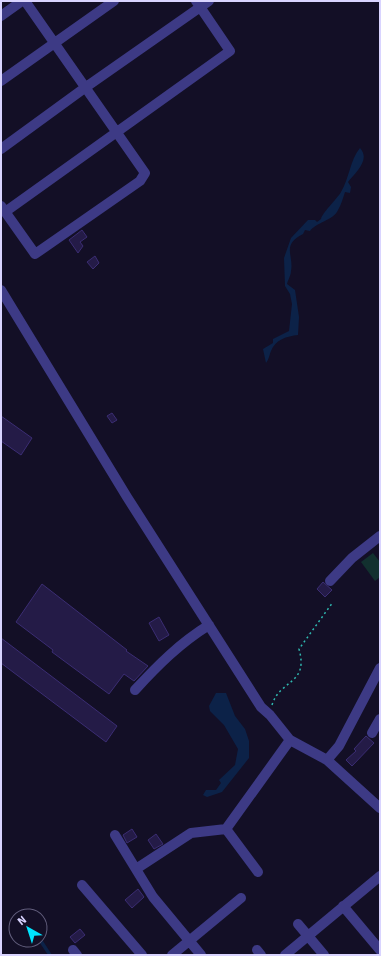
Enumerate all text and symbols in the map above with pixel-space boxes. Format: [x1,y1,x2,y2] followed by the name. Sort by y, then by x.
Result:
[8,908,48,948] north arrow
[15,913,29,928] text: N

